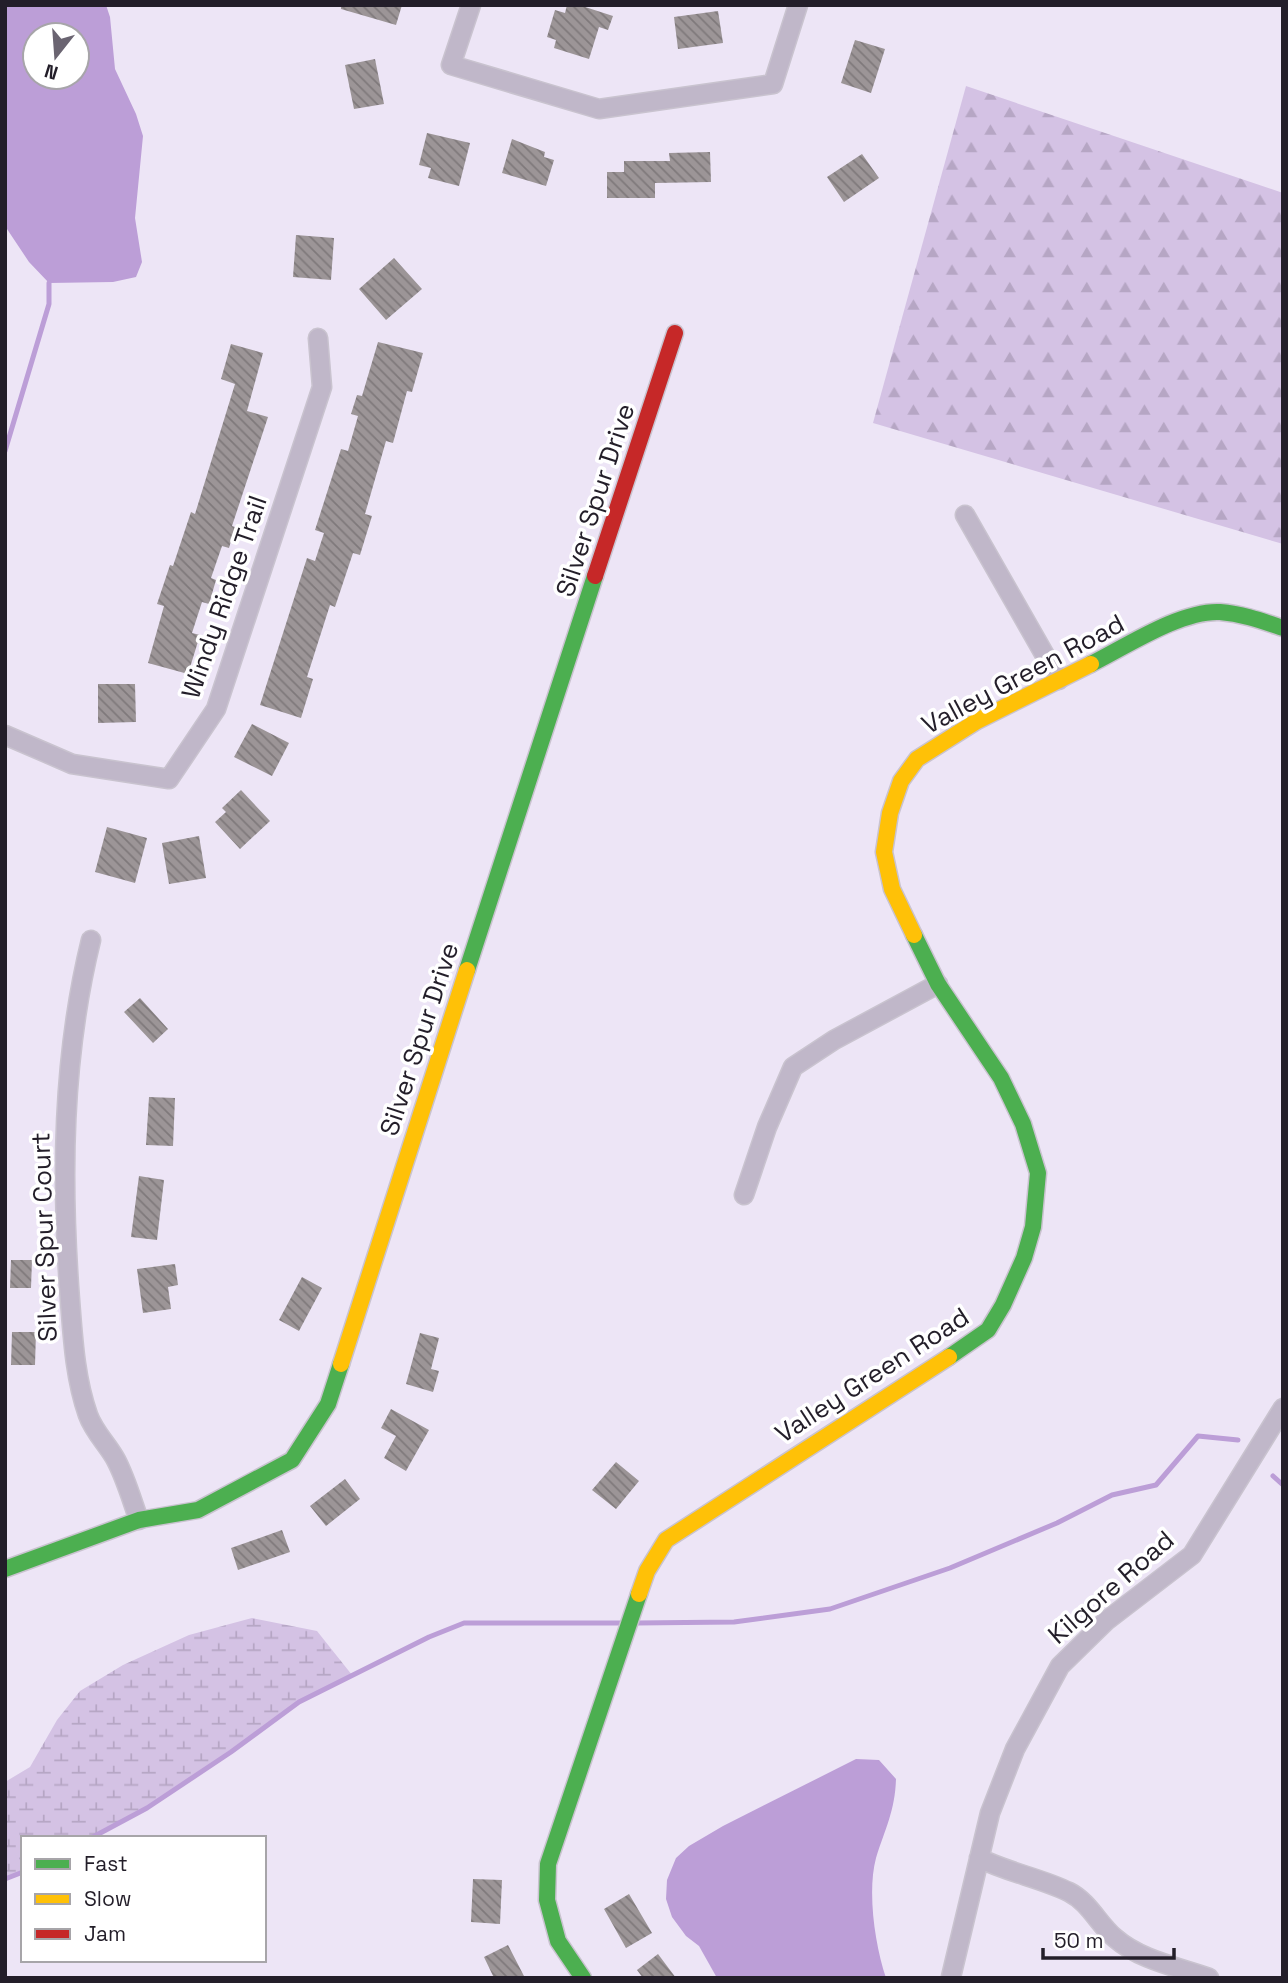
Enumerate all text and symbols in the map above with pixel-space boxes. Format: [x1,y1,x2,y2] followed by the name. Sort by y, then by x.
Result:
[21,21,91,91] north arrow
[41,58,61,86] text: N
[548,399,642,601] street label: Silver Spur Drive
[173,491,275,703] street label: Windy Ridge Trail
[916,606,1130,742] street label: Valley Green Road
[372,938,466,1140] street label: Silver Spur Drive
[23,1132,65,1342] street label: Silver Spur Court
[769,1300,975,1450] street label: Valley Green Road
[1041,1523,1181,1651] street label: Kilgore Road
[21,1836,266,1962] legend
[84,1850,128,1877] text: Fast
[84,1885,132,1912] text: Slow
[1043,1916,1174,1960] scale bar
[84,1920,126,1947] text: Jam
[1054,1927,1104,1954] text: 50 m

